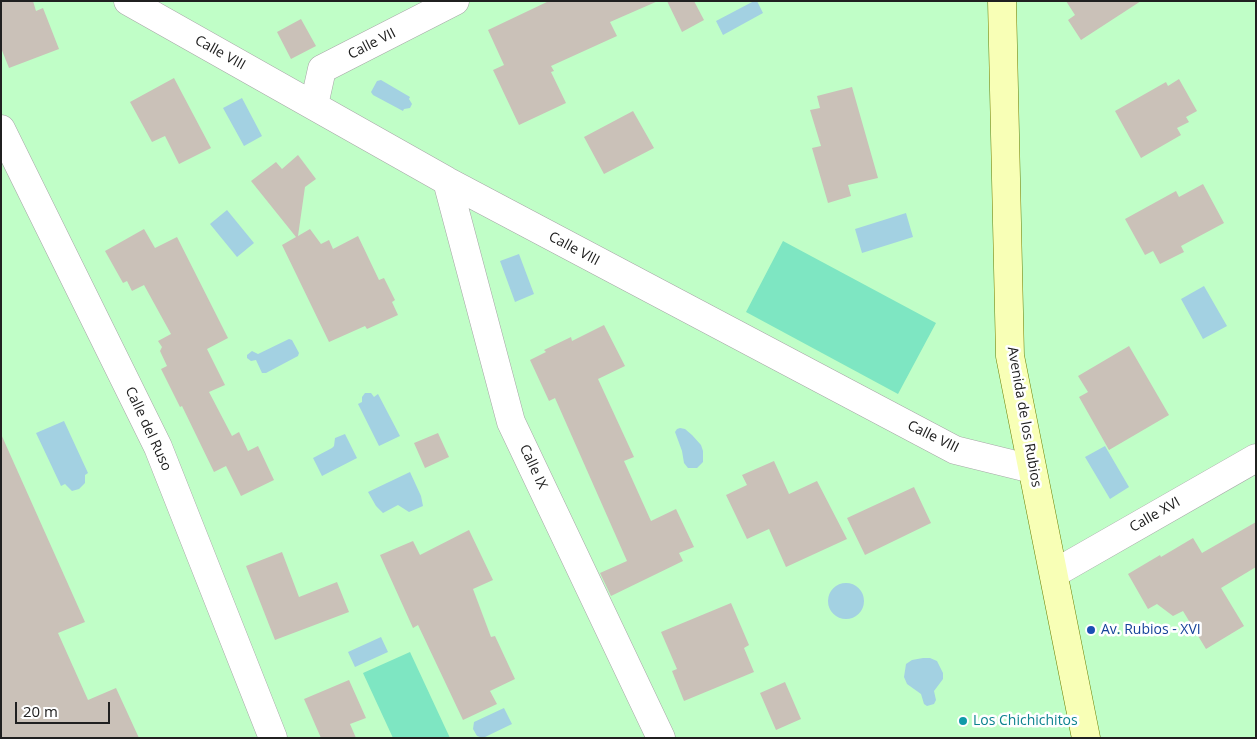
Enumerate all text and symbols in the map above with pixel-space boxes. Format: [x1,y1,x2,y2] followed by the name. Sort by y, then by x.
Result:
[345,25,399,63] street label: Calle VII
[192,32,248,74] street label: Calle VIII
[546,229,602,269] street label: Calle VIII
[1003,345,1045,489] street label: Avenida de los Rubios
[121,384,175,474] street label: Calle del Ruso
[904,417,962,457] street label: Calle VIII
[515,442,551,492] street label: Calle IX
[1127,494,1183,536] street label: Calle XVI
[1101,622,1201,638] place label: Av. Rubios - XVI
[1085,624,1097,636] marker: Av. Rubios - XVI
[18,692,112,724] scale bar
[23,701,58,721] text: 20 m
[973,713,1078,729] place label: Los Chichichitos
[957,715,969,727] marker: Los Chichichitos

